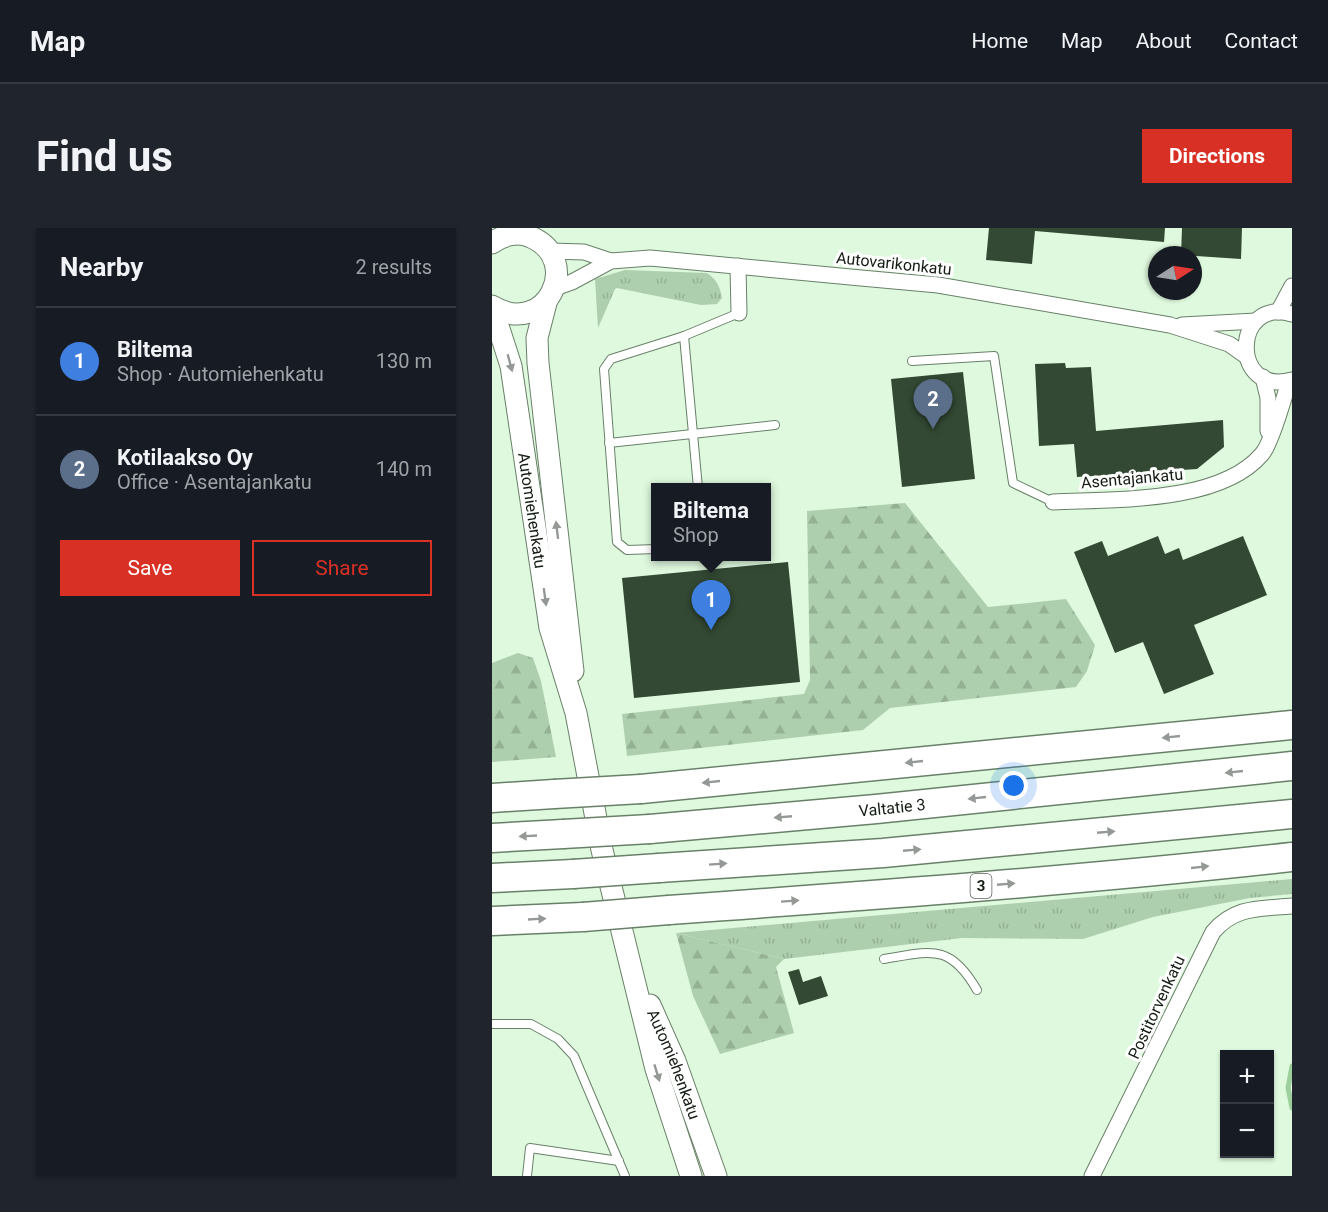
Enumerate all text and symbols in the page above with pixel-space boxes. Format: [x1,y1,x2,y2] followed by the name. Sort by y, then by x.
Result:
[30,25,85,58] text: Map
[972,29,1028,53] text: Home
[1061,29,1103,53] text: Map
[1136,29,1192,53] text: About
[1225,29,1298,53] text: Contact
[1142,129,1292,183] button: Directions
[36,132,173,181] text: Find us
[1148,246,1202,300] north arrow
[835,248,953,279] street label: Autovarikonkatu
[60,252,143,282] text: Nearby
[356,255,432,279] text: 2 results
[117,337,193,362] text: Biltema
[74,349,85,373] text: 1
[376,349,432,373] text: 130 m
[505,354,515,372] one-way arrow
[117,362,324,386] text: Shop · Automiehenkatu
[914,380,952,429] pin: 2
[117,445,253,470] text: Kotilaakso Oy
[514,451,550,570] street label: Automiehenkatu
[74,457,85,481] text: 2
[376,457,432,481] text: 140 m
[1080,465,1184,492] street label: Asentajankatu
[117,470,312,494] text: Office · Asentajankatu
[651,483,771,561] popup
[673,498,749,523] text: Biltema
[552,520,562,539] one-way arrow
[673,523,719,547] text: Shop
[60,540,240,596] button: Save
[252,540,432,596] button: Share
[692,580,730,630] pin: 1
[541,588,550,607] one-way arrow
[1162,732,1181,742] one-way arrow
[905,757,924,767] one-way arrow
[1224,767,1243,777] one-way arrow
[999,771,1028,800] your location
[702,777,721,787] one-way arrow
[968,793,987,803] one-way arrow
[858,795,926,820] street label: Valtatie 3
[774,812,793,822] one-way arrow
[1097,827,1116,837] one-way arrow
[518,832,537,841] one-way arrow
[903,845,922,855] one-way arrow
[708,859,727,869] one-way arrow
[1191,862,1210,872] one-way arrow
[970,874,992,898] road number: 3
[996,879,1015,889] one-way arrow
[781,896,800,906] one-way arrow
[528,915,547,924] one-way arrow
[1124,952,1189,1062] street label: Postitorvenkatu
[643,1006,704,1122] street label: Automiehenkatu
[1220,1050,1274,1158] map controls
[1220,1050,1274,1104] button: +
[653,1064,662,1082] one-way arrow
[1220,1104,1274,1158] button: −

